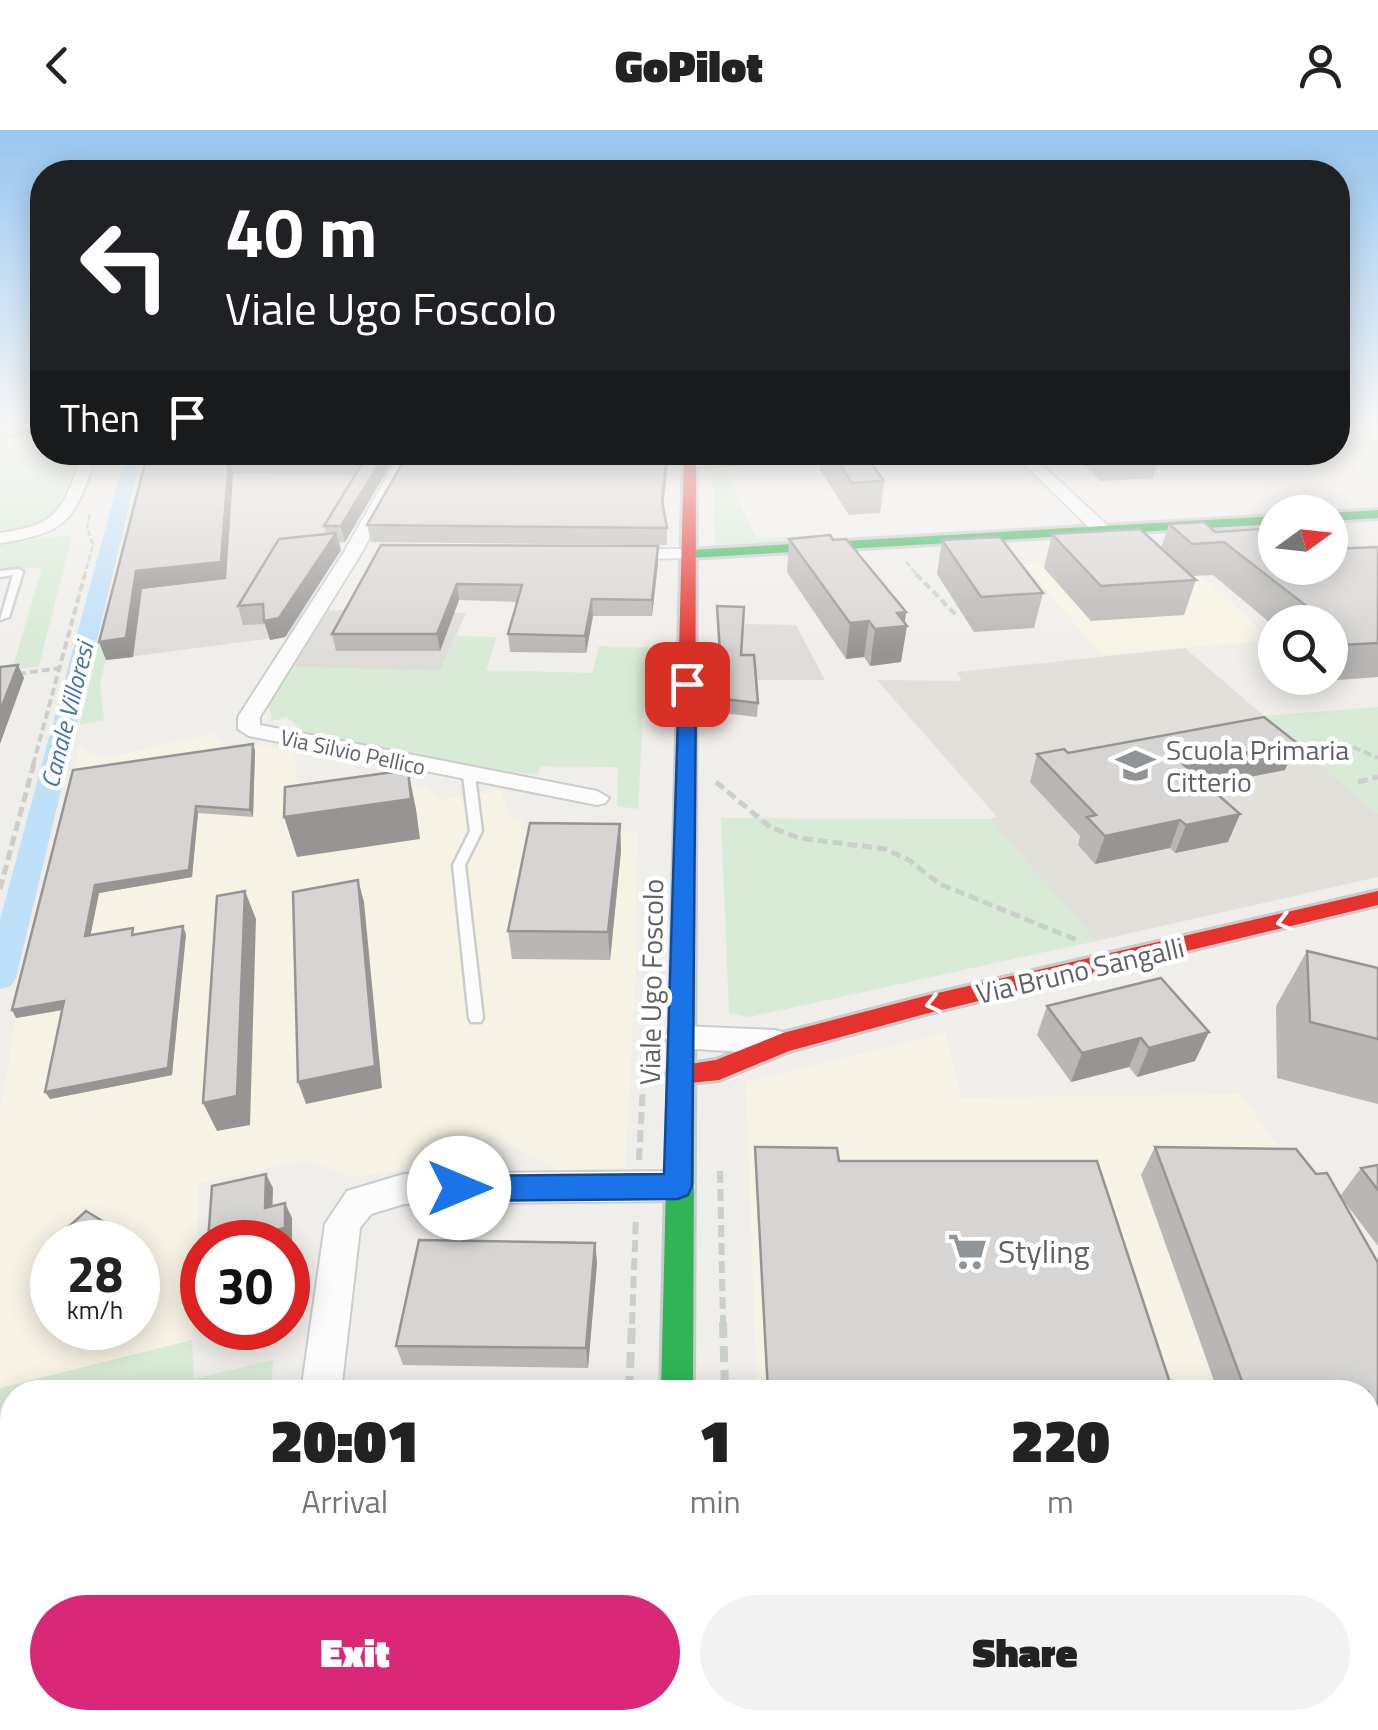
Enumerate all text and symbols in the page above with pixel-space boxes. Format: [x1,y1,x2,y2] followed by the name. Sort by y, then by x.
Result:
[615,31,763,99] text: GoPilot
[30,38,85,93] icon: back
[1293,38,1348,93] icon: person
[225,178,378,284] text: 40 m
[60,200,190,330] icon: left
[225,274,557,342] text: Viale Ugo Foscolo
[60,389,140,447] text: Then
[160,390,215,445] icon: arrive
[1258,495,1348,585] north arrow
[1258,495,1348,695] map controls
[1258,605,1348,695] button: search
[31,635,104,792] water label: Canale Villoresi
[645,642,730,727] pin
[660,657,715,712] icon: arrive
[277,720,429,784] street label: Via Silvio Pellico
[1166,728,1349,803] place label: Scuola Primaria Citterio
[1115,744,1157,786] school or university icon: Scuola Primaria Citterio
[628,878,674,1086] street label: Viale Ugo Foscolo
[1276,910,1293,931] one-way arrow
[972,925,1188,1015] street label: Via Bruno Sangalli
[925,992,942,1013] one-way arrow
[407,1136,511,1240] position arrow
[180,1220,310,1350] speed limit sign: 30
[998,1227,1090,1275] place label: Styling
[947,1230,989,1272] supermarket icon: Styling
[67,1235,123,1311] text: 28
[67,1291,123,1329] text: km/h
[270,1394,419,1485] text: 20:01
[699,1394,732,1485] text: 1
[1011,1394,1110,1485] text: 220
[301,1477,388,1525] text: Arrival
[690,1477,741,1525] text: min
[1047,1477,1074,1525] text: m
[30,1595,680,1710] button: Exit
[700,1595,1350,1710] button: Share

